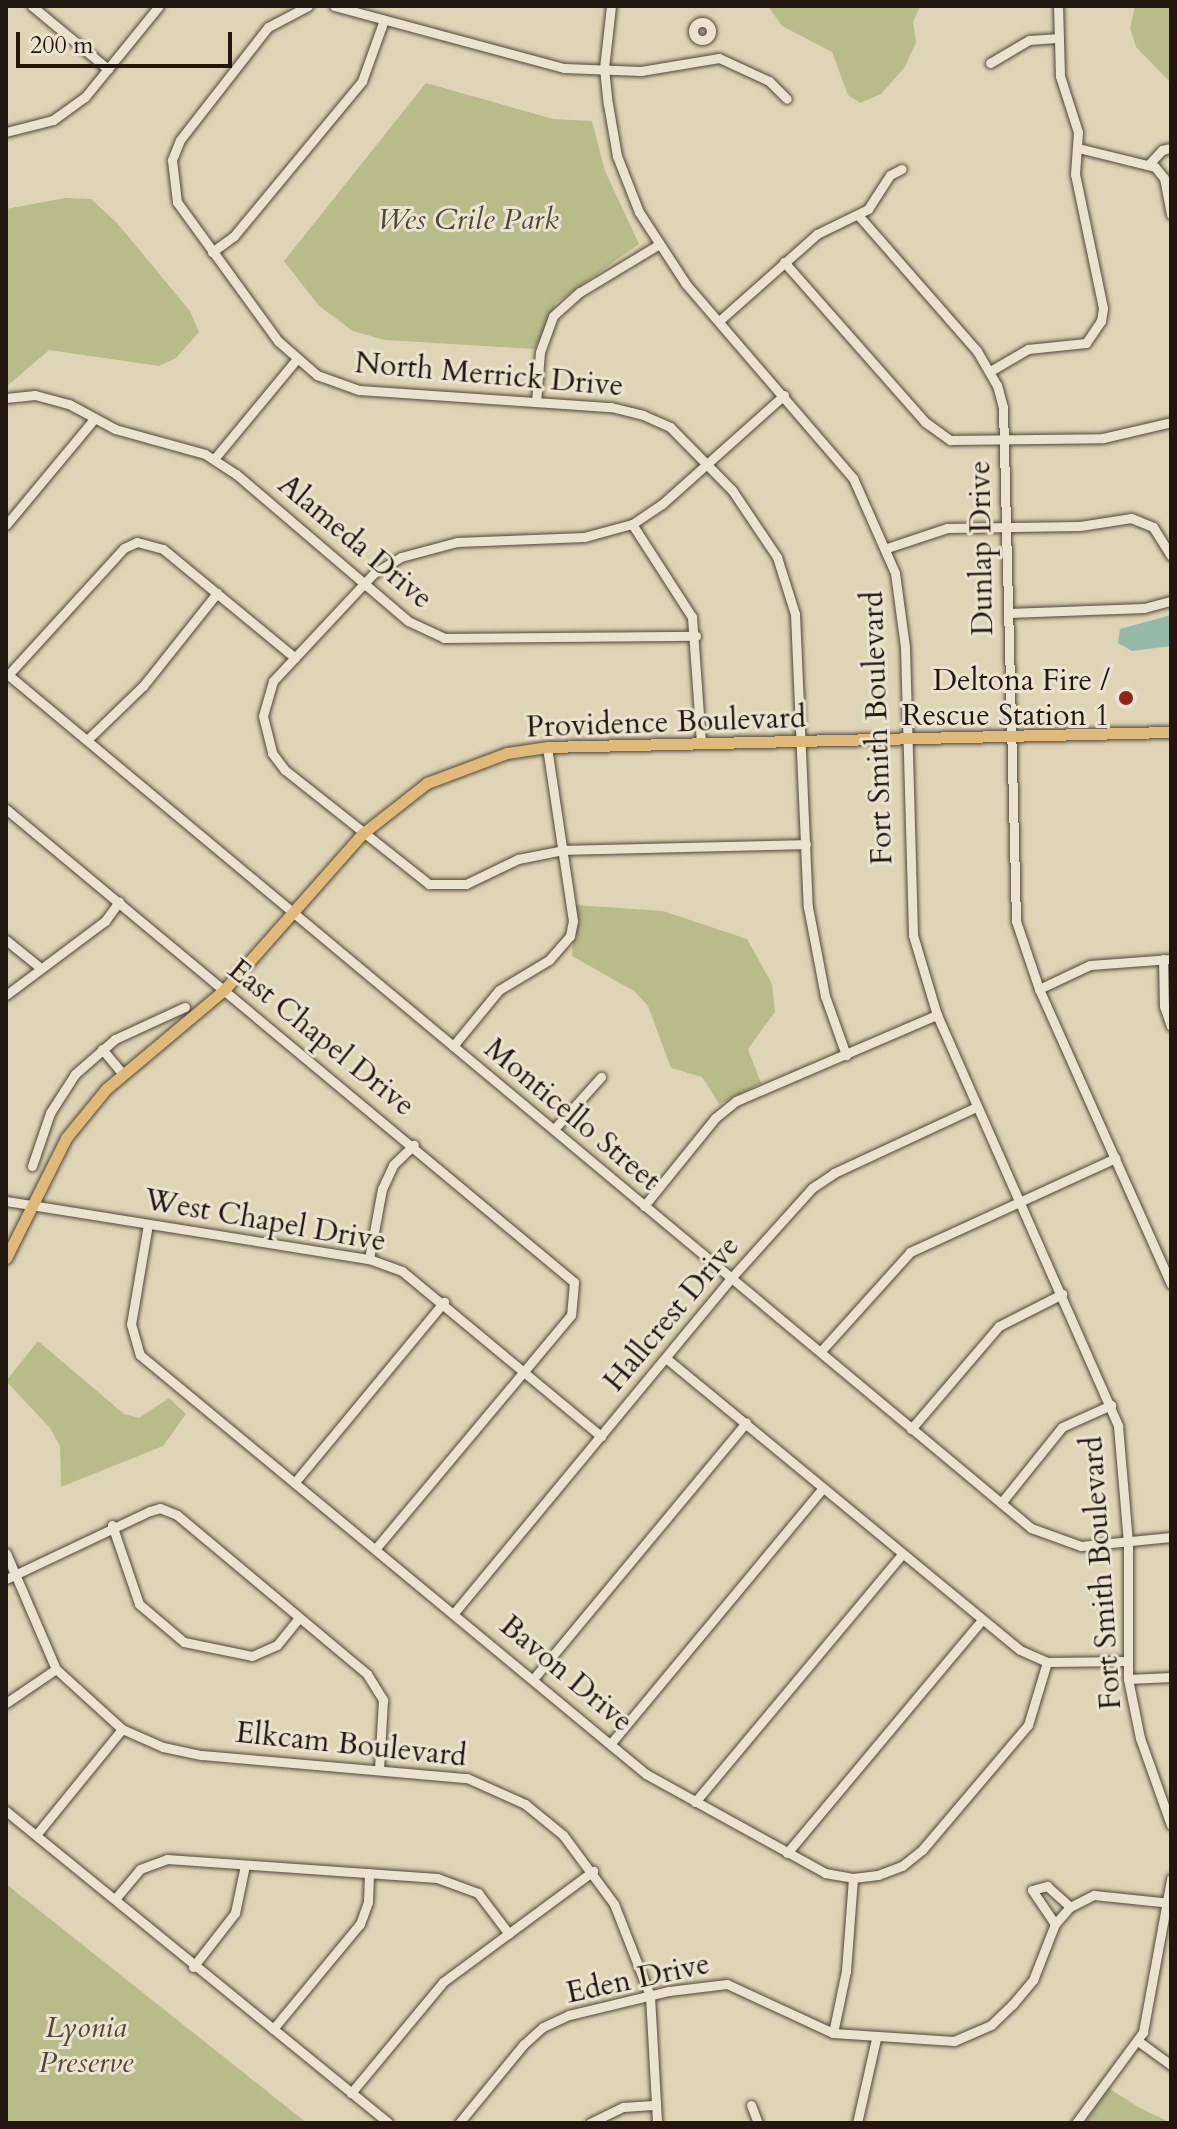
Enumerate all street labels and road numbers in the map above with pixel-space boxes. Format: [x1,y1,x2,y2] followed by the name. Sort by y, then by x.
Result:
[353,345,625,405] street label: North Merrick Drive
[962,460,1002,636] street label: Dunlap Drive
[270,467,440,617] street label: Alameda Drive
[855,590,901,866] street label: Fort Smith Boulevard
[526,700,806,746] street label: Providence Boulevard
[221,952,421,1124] street label: East Chapel Drive
[477,1031,667,1199] street label: Monticello Street
[141,1182,389,1260] street label: West Chapel Drive
[597,1229,747,1399] street label: Hallcrest Drive
[1074,1435,1130,1711] street label: Fort Smith Boulevard
[492,1608,640,1740] street label: Bavon Drive
[234,1715,468,1775] street label: Elkcam Boulevard
[563,1946,713,2012] street label: Eden Drive

